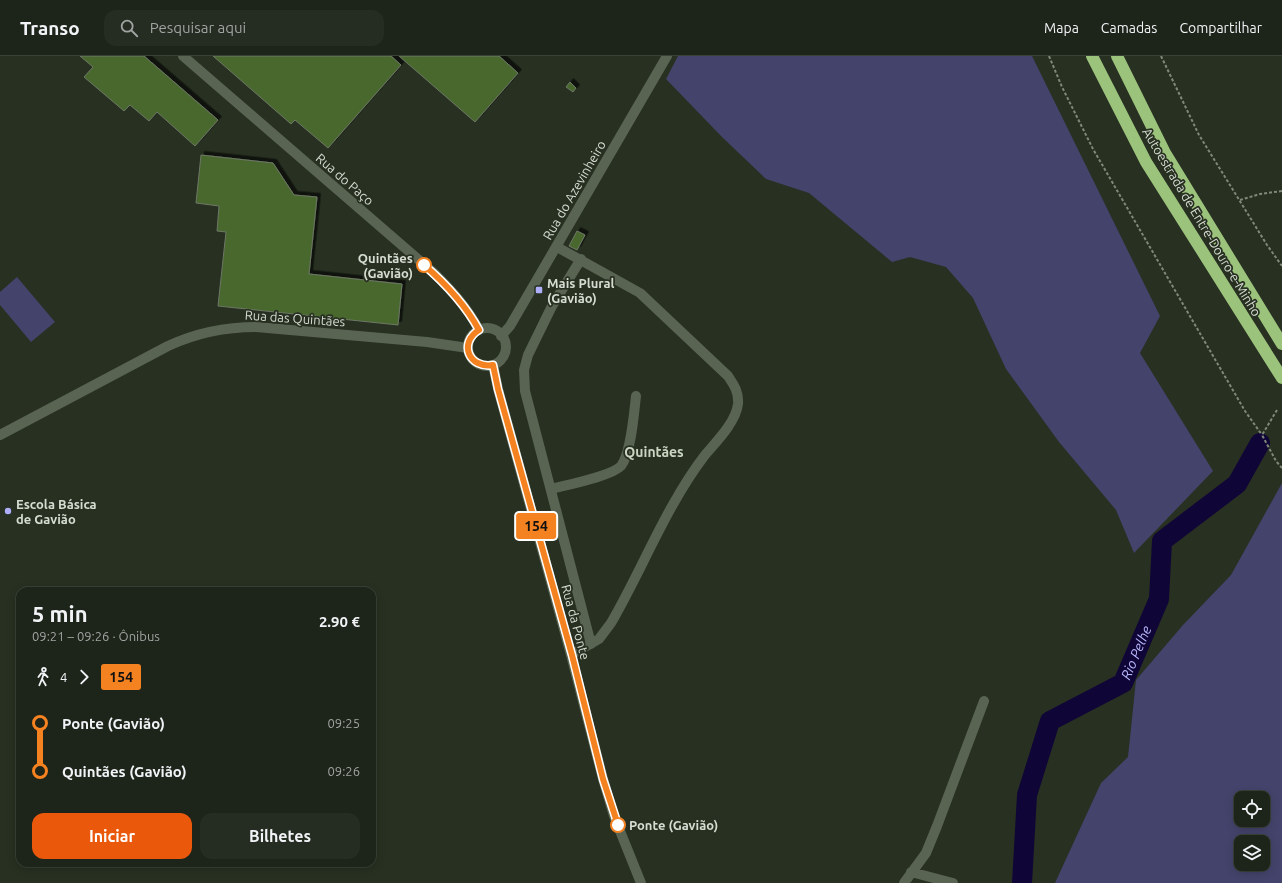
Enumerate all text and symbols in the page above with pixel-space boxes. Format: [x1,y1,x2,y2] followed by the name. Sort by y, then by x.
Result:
[104,10,384,46] search box
[20,17,80,39] text: Transo
[118,17,140,39] icon: search
[150,19,246,36] text: Pesquisar aqui
[1044,20,1079,36] text: Mapa
[1101,20,1157,36] text: Camadas
[1179,20,1262,36] text: Compartilhar
[1140,125,1264,319] street label: Autoestrada de Entre-Douro-e-Minho
[540,138,608,242] street label: Rua do Azevinheiro
[313,150,377,208] street label: Rua do Paço
[358,251,413,281] place label: Quintães (Gavião)
[416,257,432,273] marker: Quintães (Gavião)
[547,276,615,306] place label: Mais Plural (Gavião)
[534,285,544,295] marker: Mais Plural (Gavião)
[244,308,346,330] street label: Rua das Quintães
[624,444,684,460] district label: Quintães
[16,497,97,526] place label: Escola Básica de Gavião
[3,506,13,516] marker: Escola Básica de Gavião
[513,513,559,539] line badge: 154
[524,518,548,534] text: 154
[559,583,593,661] street label: Rua da Ponte
[32,601,88,626] text: 5 min
[319,613,360,630] text: 2.90 €
[1117,623,1155,682] water label: Rio Pelhe
[32,629,160,643] text: 09:21 – 09:26 · Ônibus
[32,666,54,688] icon: walk
[73,666,95,688] icon: forward
[109,669,133,685] text: 154
[60,670,67,684] text: 4
[62,715,165,732] text: Ponte (Gavião)
[327,716,360,730] text: 09:25
[62,763,187,780] text: Quintães (Gavião)
[327,764,360,778] text: 09:26
[1234,791,1270,871] map controls
[1234,791,1270,827] button: locate
[32,813,192,859] button: Iniciar
[200,813,360,859] button: Bilhetes
[610,817,626,833] marker: Ponte (Gavião)
[629,818,718,833] place label: Ponte (Gavião)
[1234,835,1270,871] button: layers

